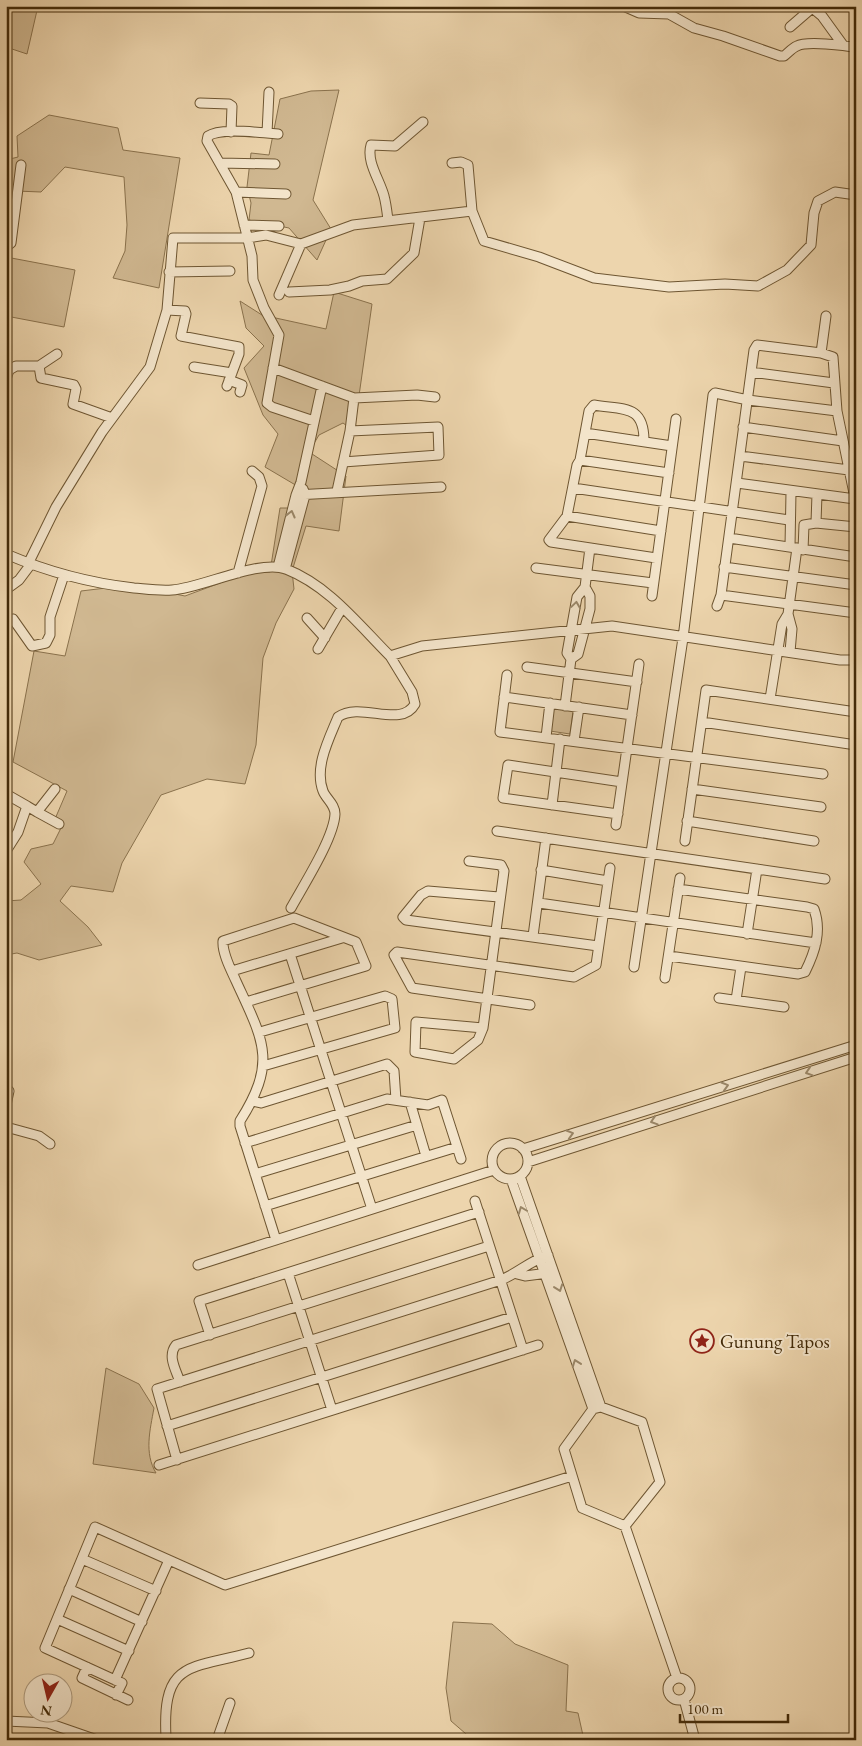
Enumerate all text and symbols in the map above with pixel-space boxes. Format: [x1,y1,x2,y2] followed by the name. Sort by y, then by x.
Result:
[285,509,296,518] one-way arrow
[571,601,581,610] one-way arrow
[806,1066,814,1076] one-way arrow
[720,1081,729,1091] one-way arrow
[651,1115,659,1125] one-way arrow
[565,1130,573,1140] one-way arrow
[518,1206,528,1215] one-way arrow
[553,1284,563,1292] one-way arrow
[689,1328,715,1354] place icon: Gunung Tapos
[720,1329,830,1354] place label: Gunung Tapos
[572,1360,582,1368] one-way arrow
[22,1674,72,1724] north arrow
[680,1691,787,1723] scale bar
[687,1699,724,1718] text: 100 m
[39,1701,53,1721] text: N

